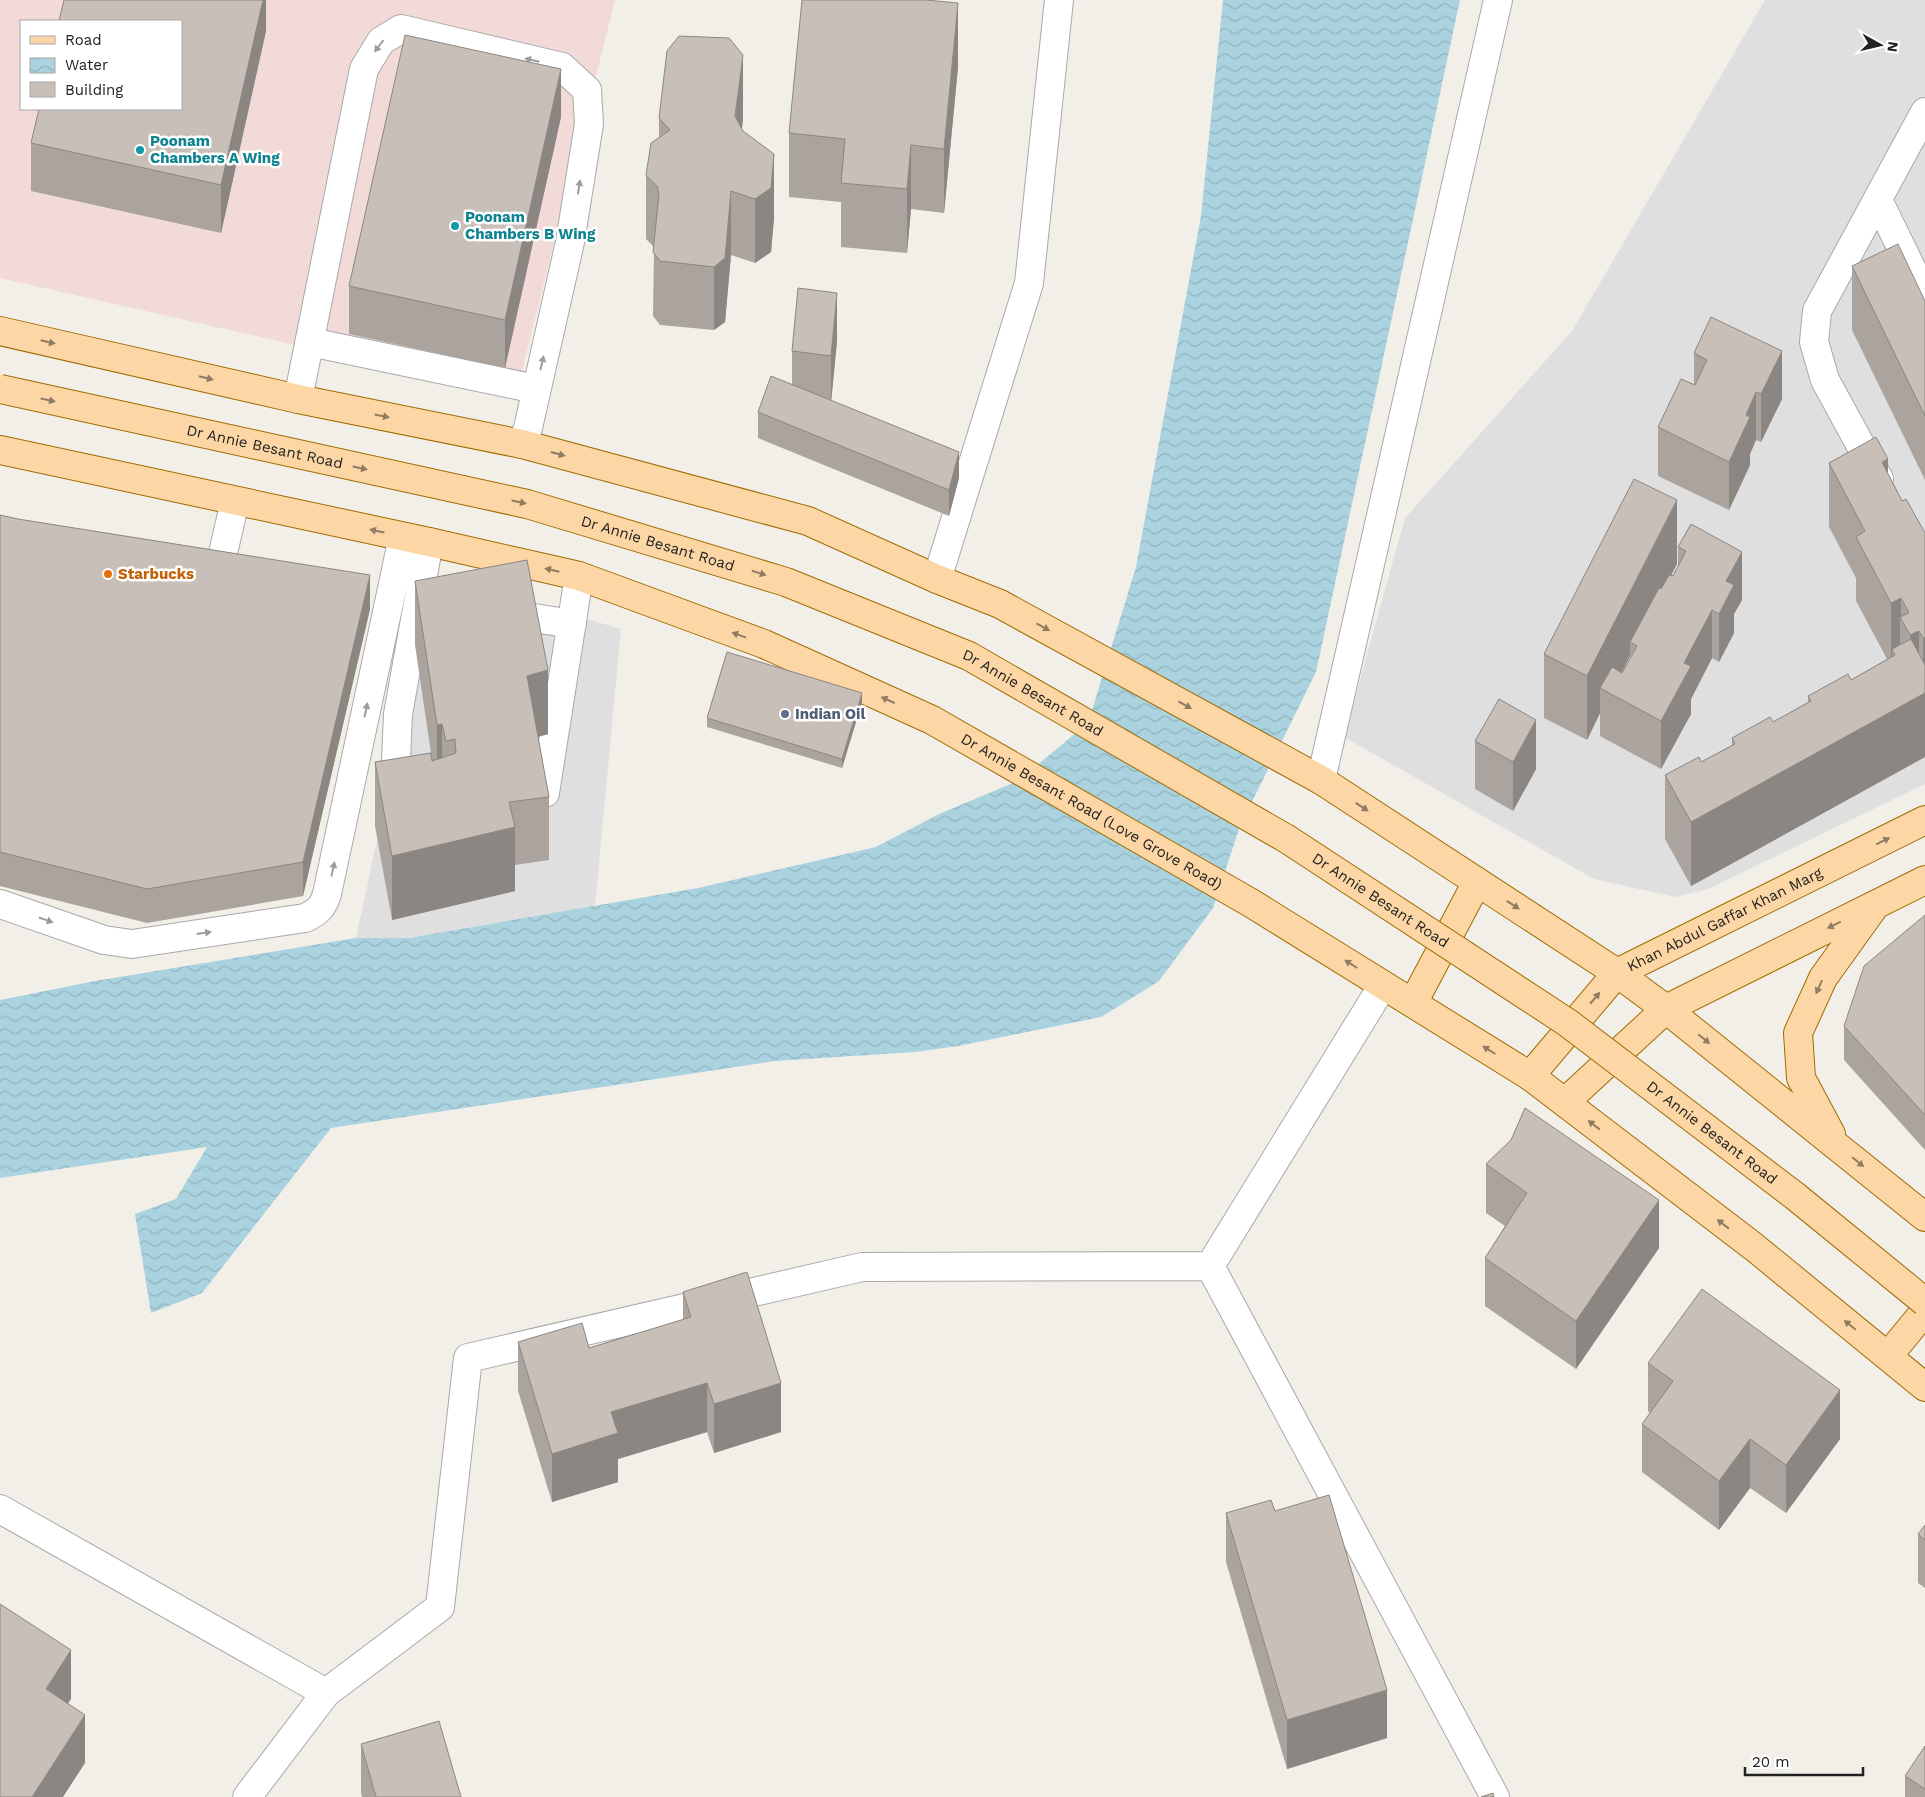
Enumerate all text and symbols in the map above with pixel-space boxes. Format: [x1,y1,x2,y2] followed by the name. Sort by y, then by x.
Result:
[20,20,182,110] legend
[1855,20,1905,70] north arrow
[65,31,102,49] text: Road
[374,39,384,52] one-way arrow
[1884,41,1902,53] text: N
[65,56,108,74] text: Water
[524,56,539,64] one-way arrow
[65,81,123,99] text: Building
[150,132,280,167] place label: Poonam Chambers A Wing
[134,144,146,156] marker: Poonam Chambers A Wing
[575,178,583,194] one-way arrow
[465,208,596,243] place label: Poonam Chambers B Wing
[449,220,461,232] marker: Poonam Chambers B Wing
[40,338,55,346] one-way arrow
[538,355,546,370] one-way arrow
[198,374,214,382] one-way arrow
[40,396,55,404] one-way arrow
[374,412,390,420] one-way arrow
[185,421,345,473] street label: Dr Annie Besant Road
[550,450,565,458] one-way arrow
[353,464,368,472] one-way arrow
[512,498,527,506] one-way arrow
[579,512,737,575] street label: Dr Annie Besant Road
[369,527,384,535] one-way arrow
[118,565,194,583] place label: Starbucks
[545,566,560,574] one-way arrow
[102,568,114,580] marker: Starbucks
[751,570,766,578] one-way arrow
[1035,623,1050,631] one-way arrow
[731,631,746,639] one-way arrow
[960,645,1106,740] street label: Dr Annie Besant Road
[881,696,895,704] one-way arrow
[363,701,371,717] one-way arrow
[1178,701,1192,709] one-way arrow
[795,705,865,723] place label: Indian Oil
[779,708,791,720] marker: Indian Oil
[958,730,1225,894] street label: Dr Annie Besant Road (Love Grove Road)
[1355,802,1369,811] one-way arrow
[1876,837,1890,845] one-way arrow
[1309,849,1452,951] street label: Dr Annie Besant Road
[329,860,337,876] one-way arrow
[1624,863,1825,976] street label: Khan Abdul Gaffar Khan Marg
[1506,900,1519,910] one-way arrow
[39,916,54,924] one-way arrow
[1827,921,1841,929] one-way arrow
[197,929,213,937] one-way arrow
[1344,960,1357,969] one-way arrow
[1814,980,1822,994] one-way arrow
[1590,992,1601,1005] one-way arrow
[1697,1034,1710,1045] one-way arrow
[1482,1045,1496,1054] one-way arrow
[1643,1077,1781,1188] street label: Dr Annie Besant Road
[1588,1119,1601,1130] one-way arrow
[1851,1157,1864,1168] one-way arrow
[1717,1218,1730,1229] one-way arrow
[1844,1320,1857,1331] one-way arrow
[1745,1744,1862,1776] scale bar
[1752,1753,1790,1771] text: 20 m

